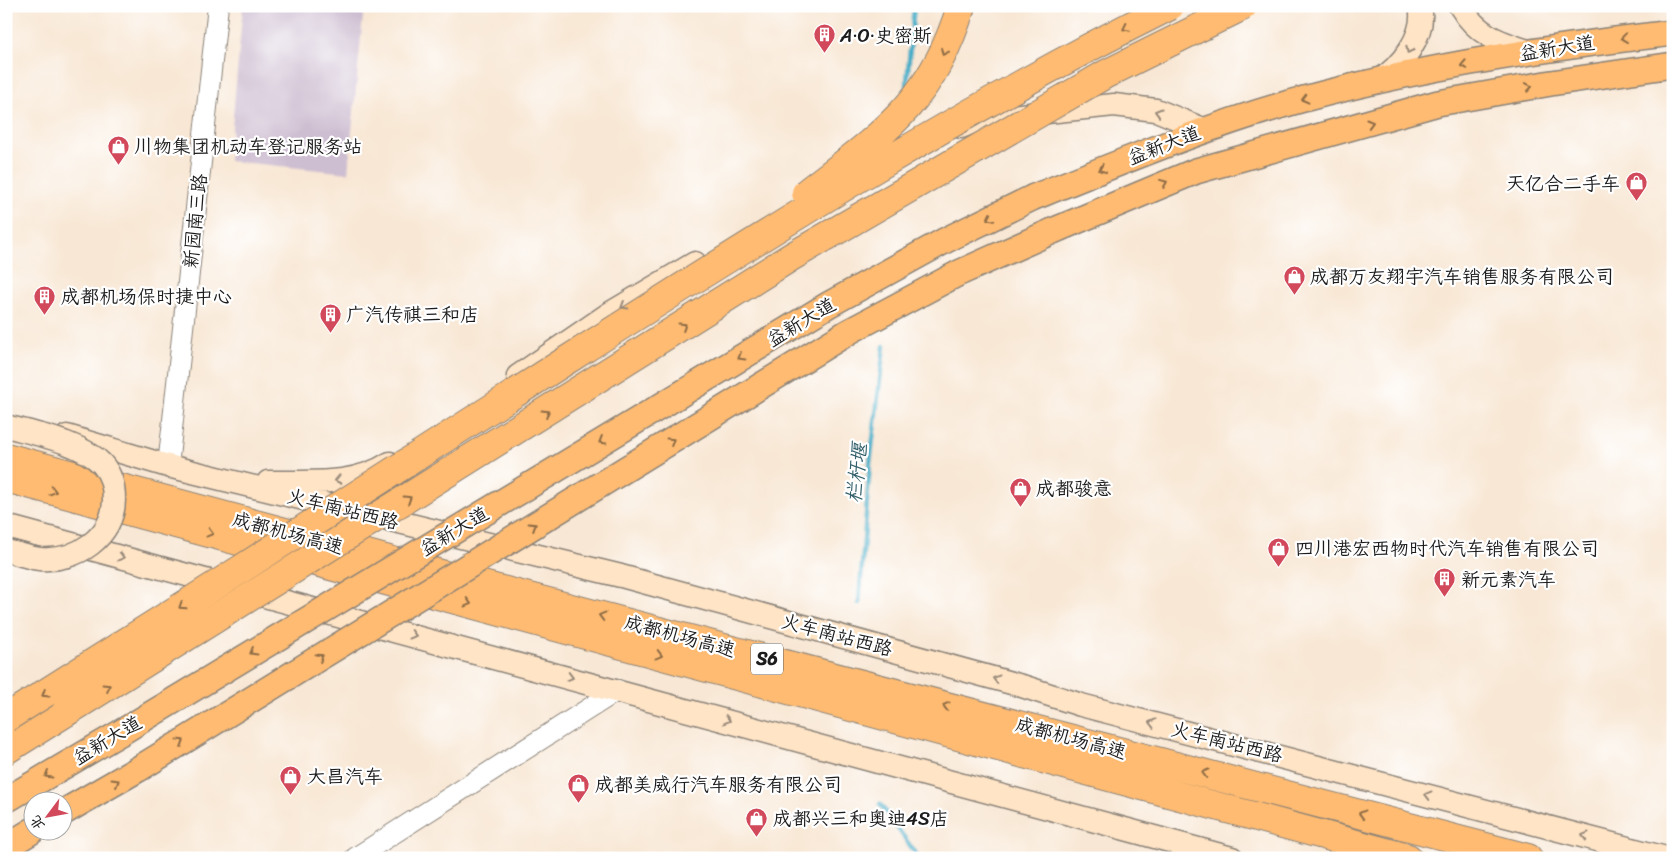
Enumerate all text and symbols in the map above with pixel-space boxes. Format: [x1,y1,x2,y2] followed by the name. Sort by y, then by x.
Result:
[839,19,932,52] place label: A·O·史密斯
[1122,22,1131,32] one-way arrow
[812,23,836,54] building icon: A·O·史密斯
[1517,26,1597,70] street label: 益新大道
[1620,32,1628,43] one-way arrow
[1405,44,1415,53] one-way arrow
[940,47,951,56] one-way arrow
[1460,59,1468,69] one-way arrow
[1524,82,1533,92] one-way arrow
[1302,93,1310,103] one-way arrow
[1154,107,1163,117] one-way arrow
[1123,116,1205,174] street label: 益新大道
[1366,118,1374,128] one-way arrow
[134,130,362,163] place label: 川物集团机动车登记服务站
[106,134,130,165] shop icon: 川物集团机动车登记服务站
[1099,164,1107,174] one-way arrow
[1506,167,1620,200] place label: 天亿合二手车
[1624,171,1648,202] shop icon: 天亿合二手车
[174,172,216,270] street label: 新园南三路
[1159,179,1168,190] one-way arrow
[986,212,995,222] one-way arrow
[1310,260,1614,293] place label: 成都万友翔宇汽车销售服务有限公司
[1282,264,1306,295] shop icon: 成都万友翔宇汽车销售服务有限公司
[61,280,232,313] place label: 成都机场保时捷中心
[33,284,57,315] building icon: 成都机场保时捷中心
[760,288,842,356] street label: 益新大道
[346,298,479,331] place label: 广汽传祺三和店
[620,299,629,309] one-way arrow
[318,302,342,333] building icon: 广汽传祺三和店
[677,322,686,332] one-way arrow
[738,351,747,361] one-way arrow
[540,409,549,419] one-way arrow
[599,435,608,445] one-way arrow
[666,437,675,447] one-way arrow
[836,439,878,505] water label: 栏杆堰
[1036,472,1112,505] place label: 成都骏意
[334,474,342,485] one-way arrow
[1008,476,1032,507] shop icon: 成都骏意
[284,479,402,539] street label: 火车南站西路
[49,485,58,496] one-way arrow
[402,496,412,505] one-way arrow
[413,497,495,565] street label: 益新大道
[229,502,347,564] street label: 成都机场高速
[527,523,536,532] one-way arrow
[206,528,214,538] one-way arrow
[1295,532,1599,565] place label: 四川港宏西物时代汽车销售有限公司
[1267,536,1291,567] shop icon: 四川港宏西物时代汽车销售有限公司
[116,551,124,561] one-way arrow
[1461,563,1556,596] place label: 新元素汽车
[1433,567,1457,598] building icon: 新元素汽车
[464,598,472,608] one-way arrow
[179,600,188,610] one-way arrow
[778,604,896,666] street label: 火车南站西路
[621,605,739,667] street label: 成都机场高速
[598,611,607,622] one-way arrow
[409,629,418,640] one-way arrow
[751,644,783,674] road number: S6
[250,646,259,656] one-way arrow
[655,649,663,660] one-way arrow
[314,653,323,663] one-way arrow
[566,671,575,682] one-way arrow
[992,674,1000,685] one-way arrow
[101,684,110,693] one-way arrow
[42,687,51,697] one-way arrow
[942,701,950,711] one-way arrow
[66,706,148,774] street label: 益新大道
[1012,707,1130,769] street label: 成都机场高速
[1168,712,1286,772] street label: 火车南站西路
[722,714,731,725] one-way arrow
[1148,718,1157,729] one-way arrow
[176,739,185,748] one-way arrow
[307,760,383,793] place label: 大昌汽车
[279,764,303,795] shop icon: 大昌汽车
[595,768,842,801] place label: 成都美威行汽车服务有限公司
[45,769,54,779] one-way arrow
[1201,769,1209,779] one-way arrow
[567,772,591,803] shop icon: 成都美威行汽车服务有限公司
[111,778,120,788] one-way arrow
[1425,790,1433,800] one-way arrow
[22,792,72,842] north arrow
[773,802,949,835] place label: 成都兴三和奥迪4S店
[745,806,769,837] shop icon: 成都兴三和奥迪4S店
[23,810,52,835] text: 北
[1358,810,1367,820] one-way arrow
[1582,832,1590,842] one-way arrow

